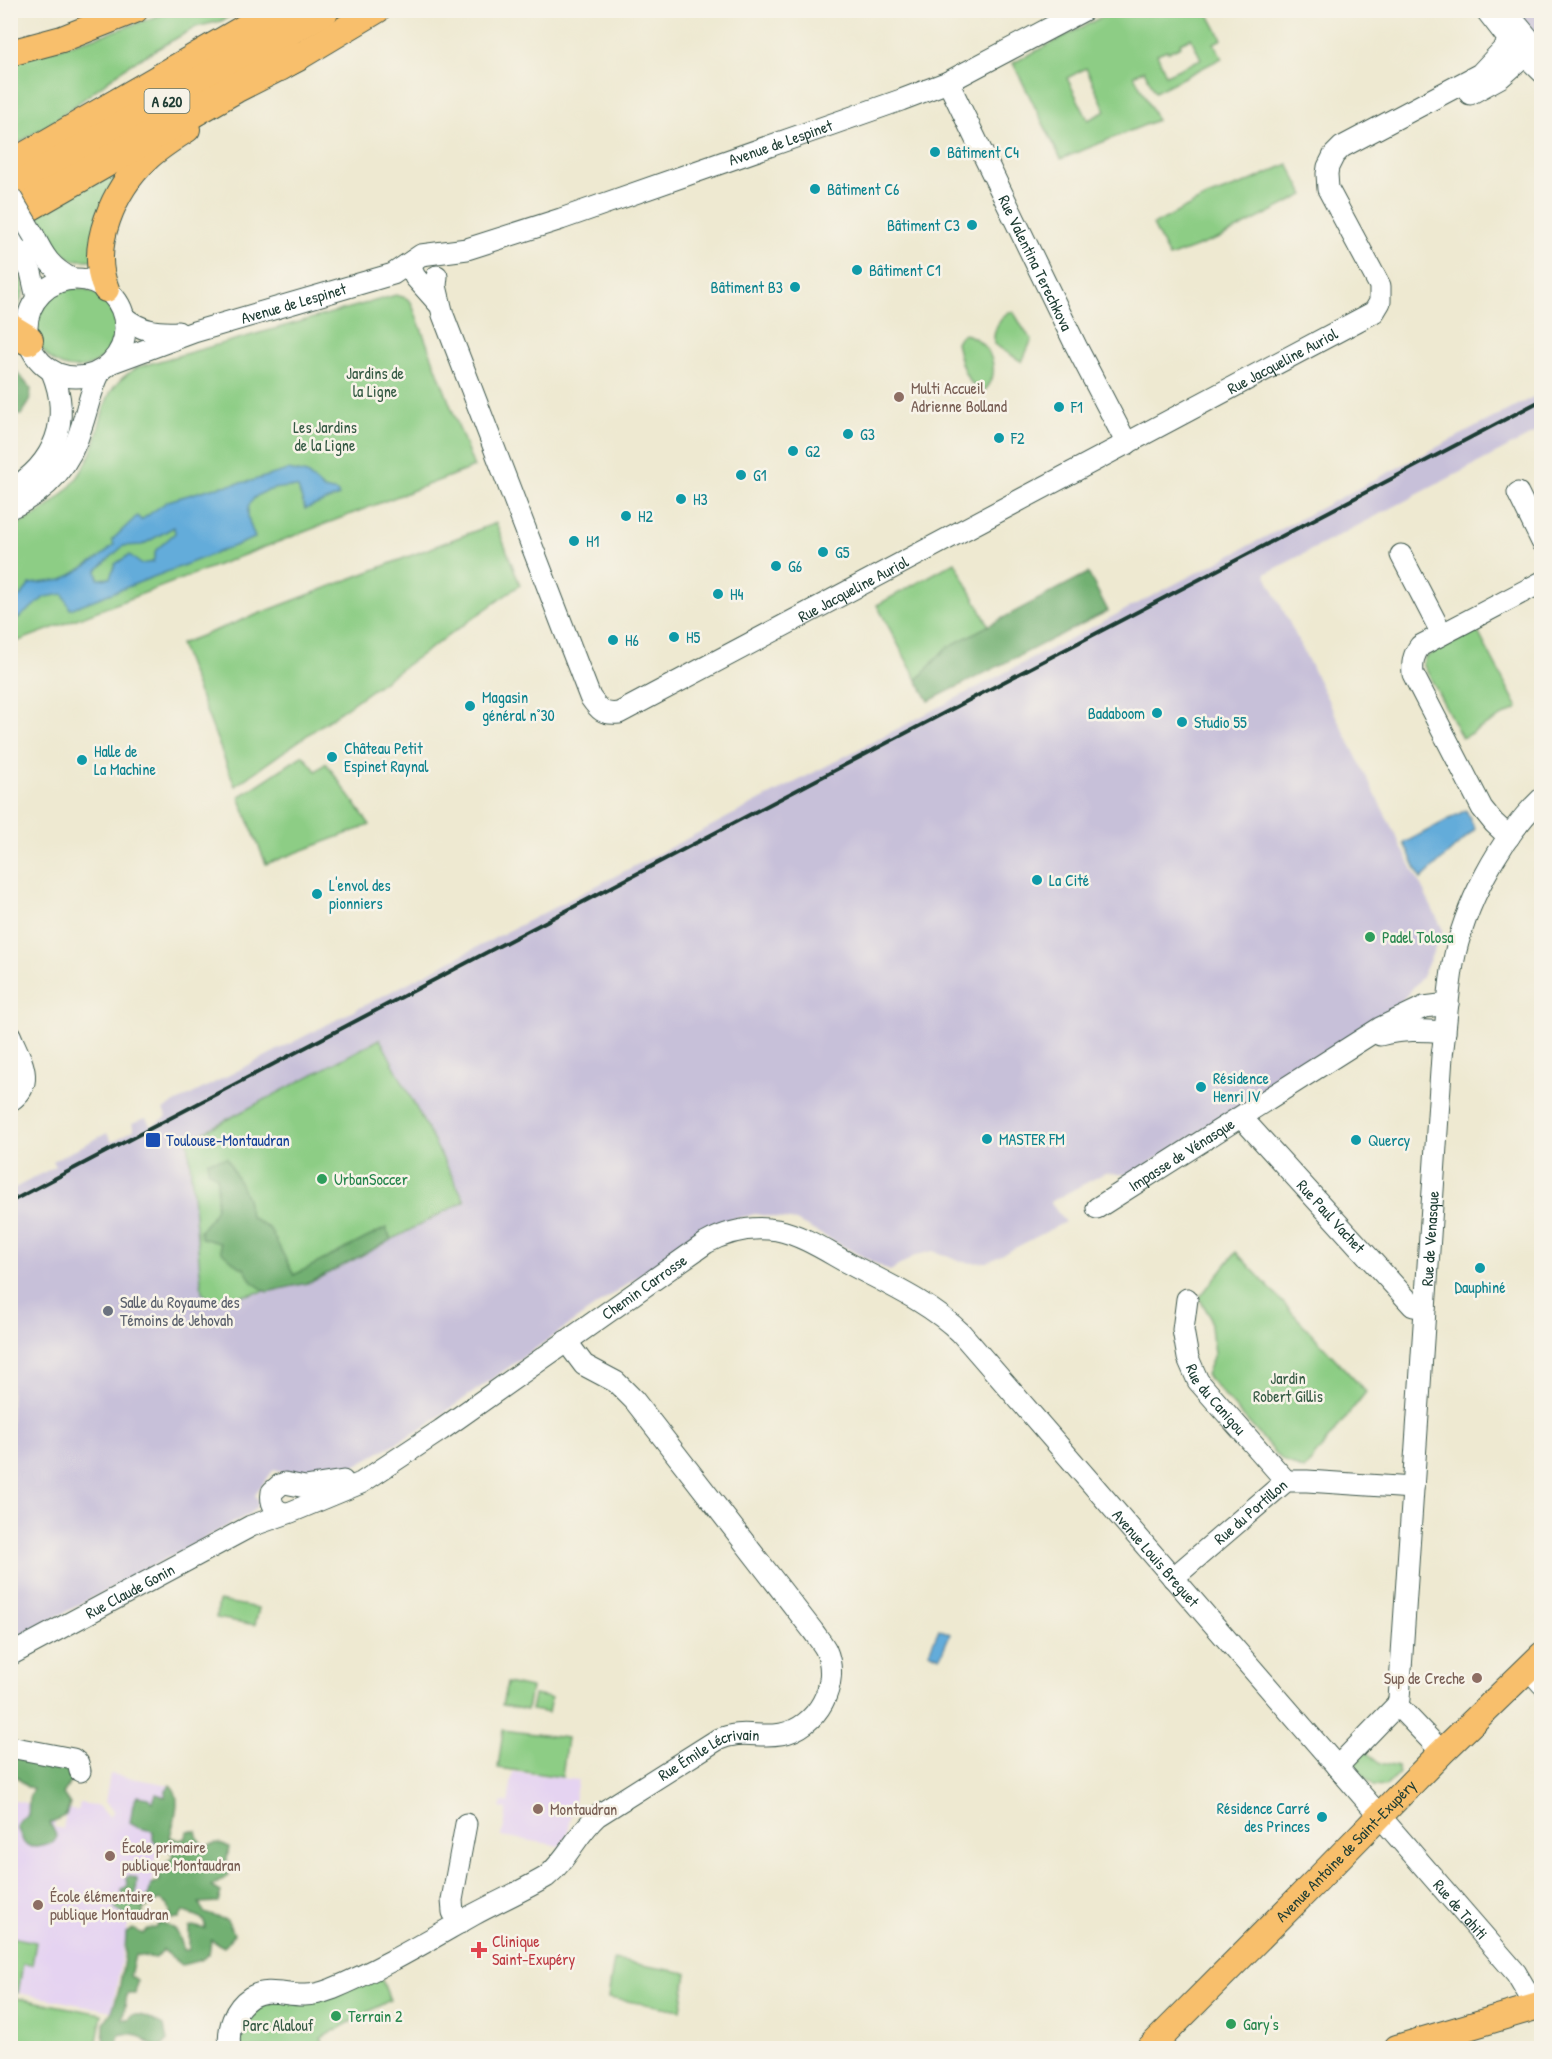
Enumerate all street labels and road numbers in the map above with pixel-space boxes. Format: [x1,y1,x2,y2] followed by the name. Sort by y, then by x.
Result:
[144,89,190,113] road number: A 620
[725,114,836,171] street label: Avenue de Lespinet
[993,191,1078,334] street label: Rue Valentina Terechkova
[238,277,349,329] street label: Avenue de Lespinet
[1223,322,1342,399] street label: Rue Jacqueline Auriol
[794,550,913,627] street label: Rue Jacqueline Auriol
[1124,1112,1239,1196] street label: Impasse de Vénasque
[1292,1175,1371,1258] street label: Rue Paul Vachet
[1416,1190,1444,1287] street label: Rue de Venasque
[597,1249,692,1324] street label: Chemin Carrosse
[1181,1360,1252,1440] street label: Rue du Canigou
[1209,1474,1292,1549] street label: Rue du Portillon
[1108,1504,1205,1612] street label: Avenue Louis Breguet
[82,1558,178,1624] street label: Rue Claude Gonin
[654,1723,760,1786] street label: Rue Émile Lécrivain
[1271,1774,1421,1927] street label: Avenue Antoine de Saint-Exupéry
[1428,1874,1493,1944] street label: Rue de Tahiti

